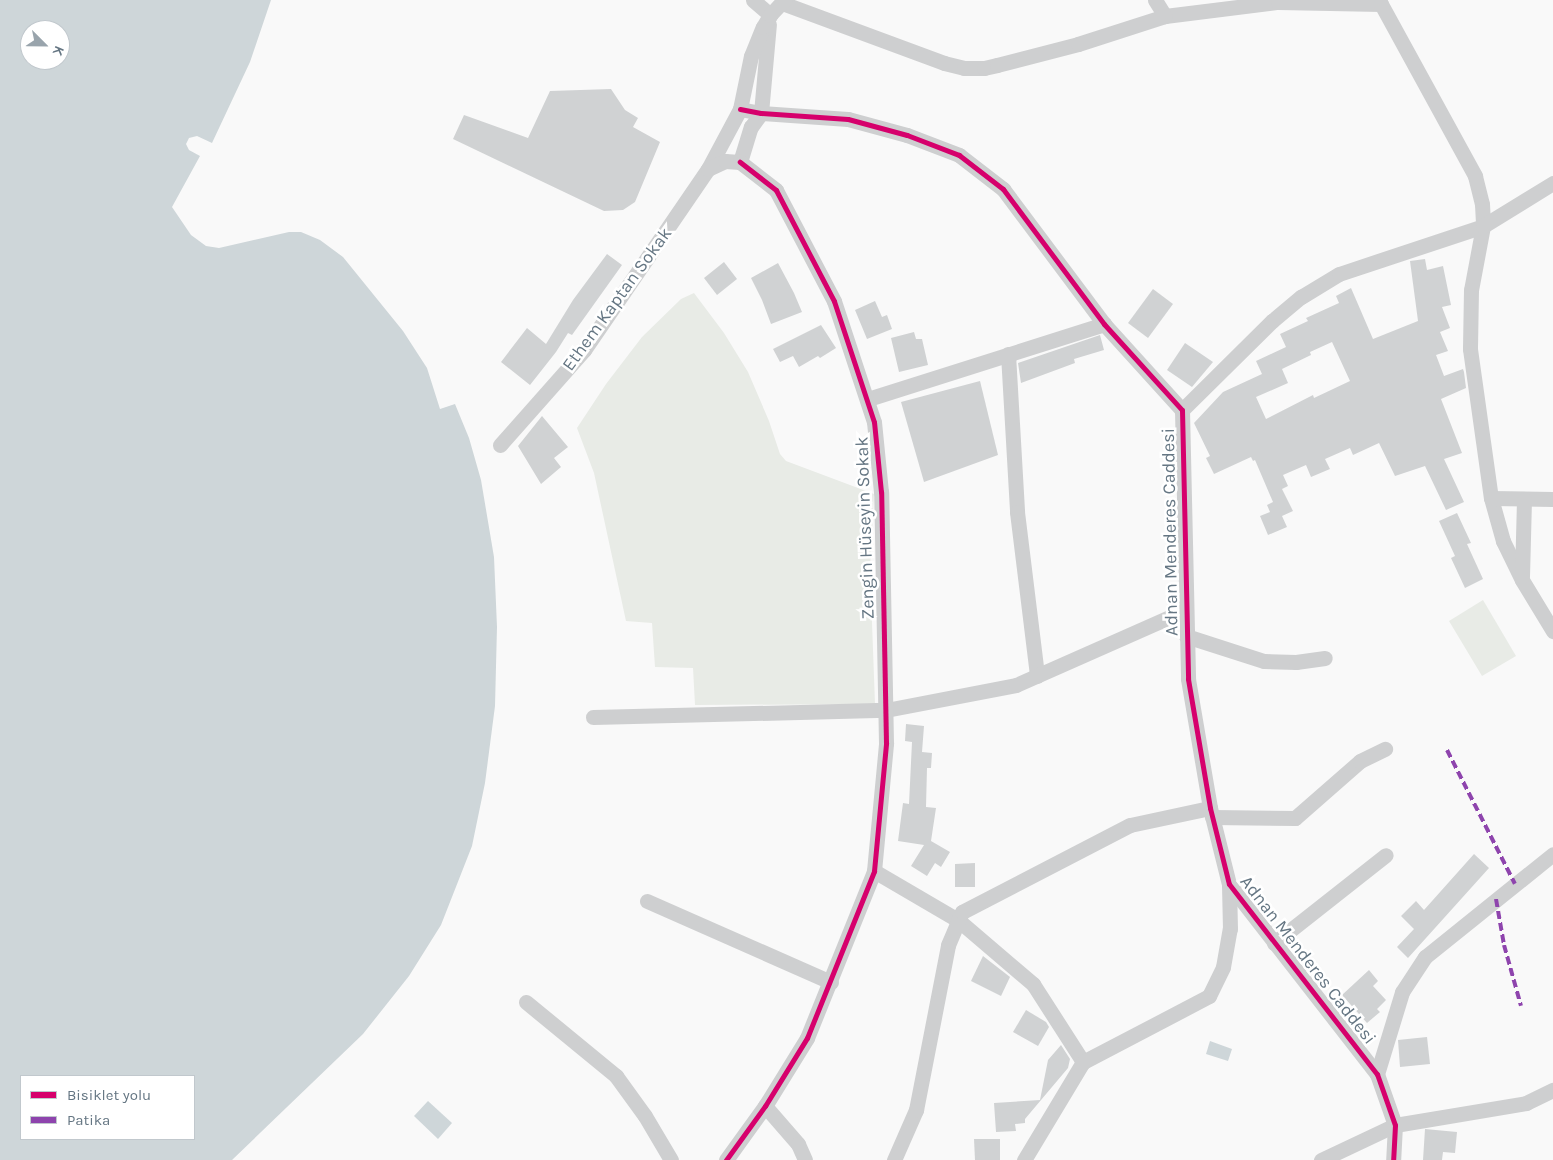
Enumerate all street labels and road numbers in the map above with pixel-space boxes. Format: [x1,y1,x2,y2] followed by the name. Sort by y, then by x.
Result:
[558,223,676,375] street label: Ethem Kaptan Sokak
[1157,428,1183,636] street label: Adnan Menderes Caddesi
[851,436,879,620] street label: Zengin Hüseyin Sokak
[1235,871,1381,1049] street label: Adnan Menderes Caddesi

